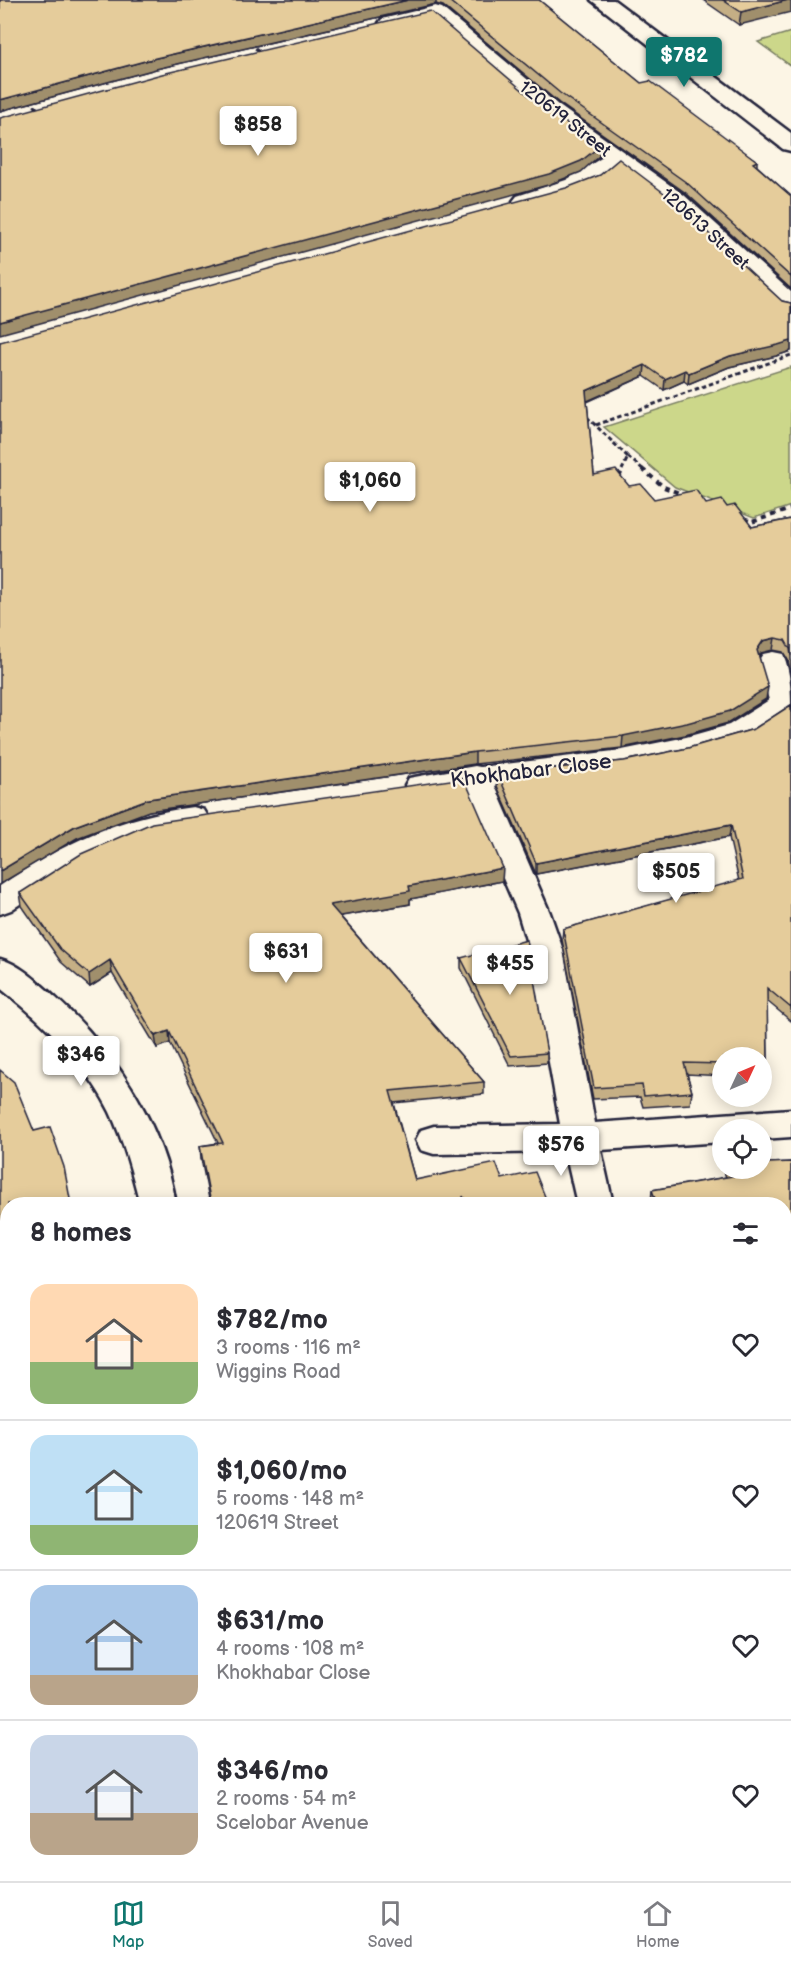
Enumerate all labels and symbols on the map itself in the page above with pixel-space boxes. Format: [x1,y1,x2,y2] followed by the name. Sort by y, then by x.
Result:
[648,37,720,88] pin: $782
[515,77,615,162] street label: 120619 Street
[222,106,294,157] pin: $858
[657,184,754,274] street label: 120613 Street
[321,462,419,513] pin: $1,060
[449,749,613,793] street label: Khokhabar Close
[640,853,712,904] pin: $505
[250,933,322,984] pin: $631
[474,945,546,996] pin: $455
[45,1036,117,1087] pin: $346
[712,1047,772,1107] north arrow
[525,1126,597,1177] pin: $576

